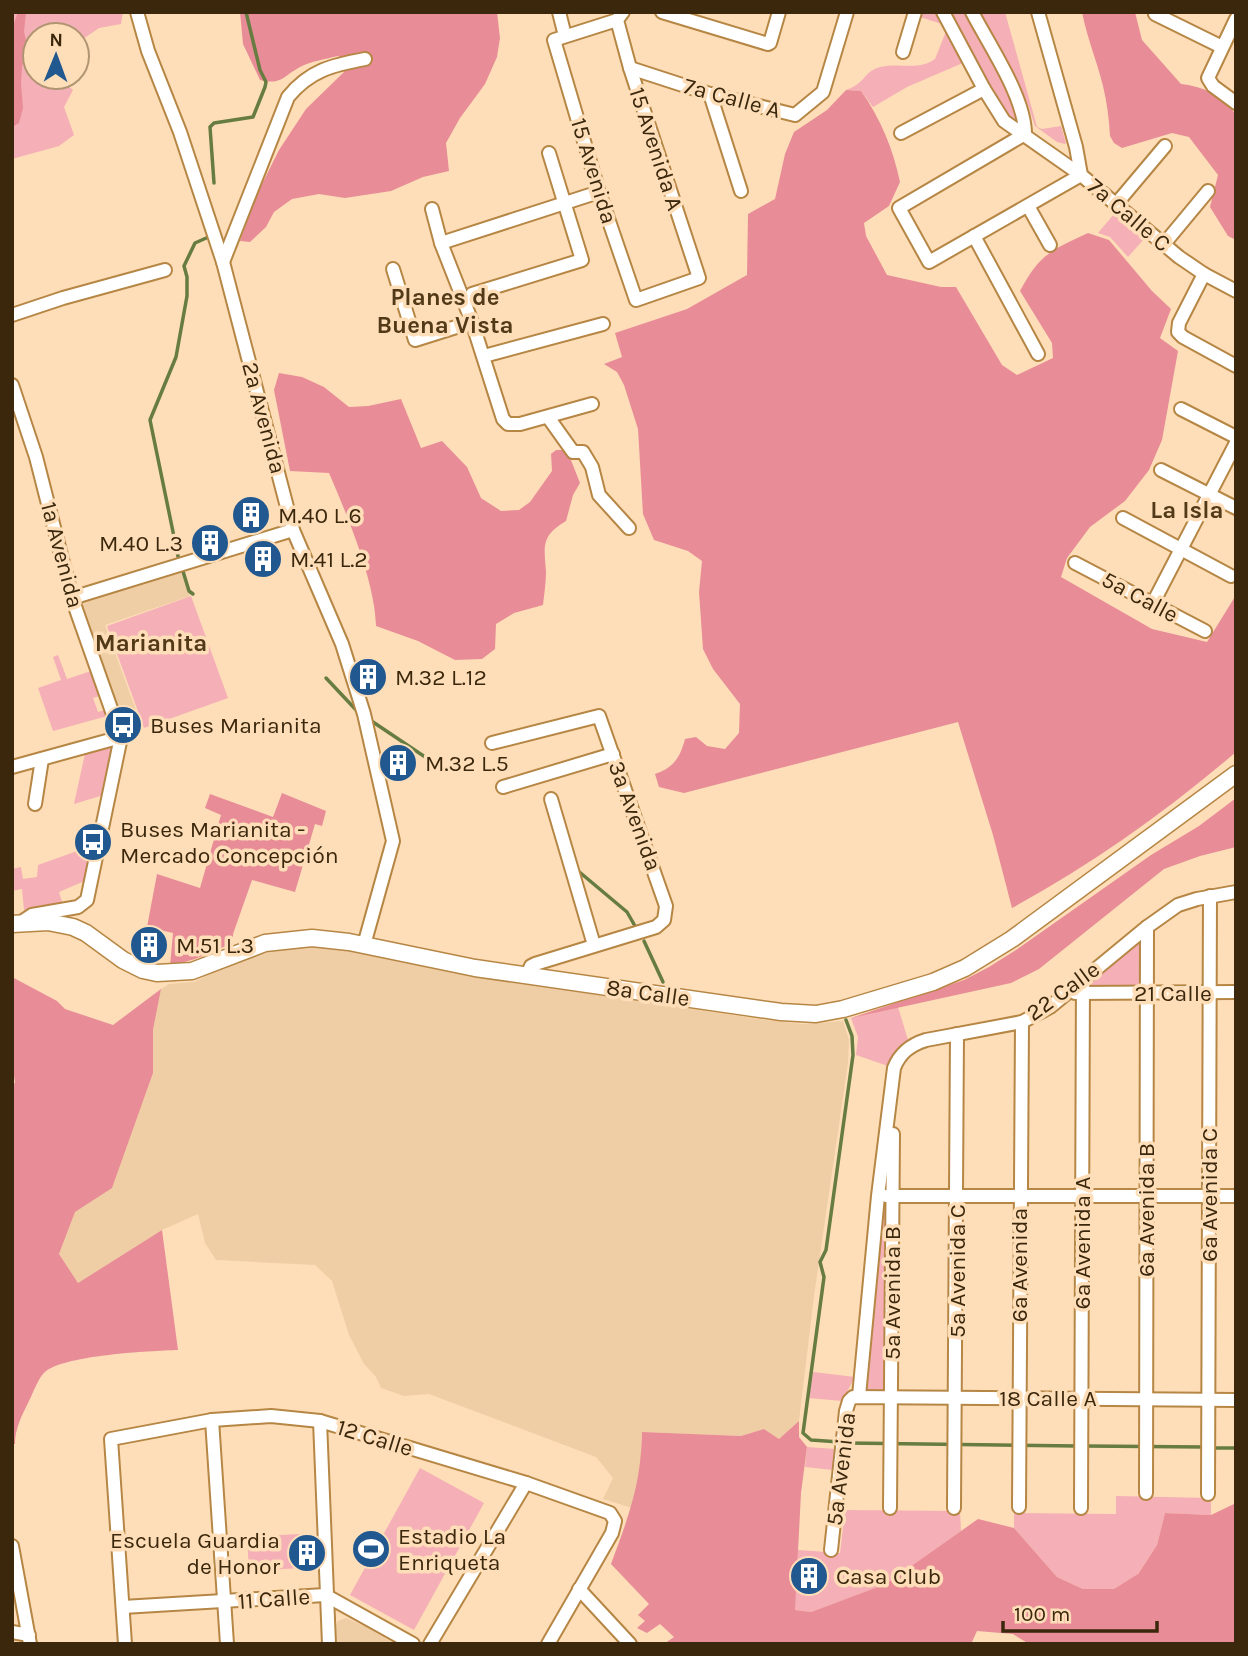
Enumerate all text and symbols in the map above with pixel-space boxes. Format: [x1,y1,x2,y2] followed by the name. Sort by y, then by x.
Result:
[21,21,91,91] north arrow
[49,29,63,51] text: N
[681,72,783,124] street label: 7a Calle A
[623,84,689,214] street label: 15 Avenida A
[565,115,623,227] street label: 15 Avenida
[1082,173,1176,257] street label: 7a Calle C
[377,283,513,339] district label: Planes de Buena Vista
[236,359,292,477] street label: 2a Avenida
[230,494,272,536] building icon: M.40 L.6
[1150,496,1224,524] district label: La Isla
[35,499,89,611] street label: 1a Avenida
[278,502,362,529] place label: M.40 L.6
[189,522,231,564] building icon: M.40 L.3
[99,530,183,557] place label: M.40 L.3
[242,538,284,580] building icon: M.41 L.2
[290,546,368,573] place label: M.41 L.2
[1097,566,1183,628] street label: 5a Calle
[95,629,207,657] district label: Marianita
[347,656,389,698] building icon: M.32 L.12
[395,664,487,691] place label: M.32 L.12
[102,704,144,746] bus stop icon: Buses Marianita
[150,712,322,739] place label: Buses Marianita
[377,742,419,784] building icon: M.32 L.5
[425,750,509,777] place label: M.32 L.5
[603,757,667,875] street label: 3a Avenida
[120,816,339,869] place label: Buses Marianita - Mercado Concepción
[72,821,114,863] bus stop icon: Buses Marianita - Mercado Concepción
[128,924,170,966] building icon: M.51 L.3
[176,932,254,959] place label: M.51 L.3
[1021,956,1105,1026] street label: 22 Calle
[605,974,691,1012] street label: 8a Calle
[1134,980,1212,1007] street label: 21 Calle
[1196,1128,1223,1262] street label: 6a Avenida C
[1133,1143,1160,1277] street label: 6a Avenida B
[1069,1176,1096,1310] street label: 6a Avenida A
[944,1204,971,1338] street label: 5a Avenida C
[1006,1208,1033,1322] street label: 6a Avenida
[879,1226,906,1360] street label: 5a Avenida B
[999,1385,1097,1412] street label: 18 Calle A
[821,1411,861,1527] street label: 5a Avenida
[334,1414,416,1462] street label: 12 Calle
[398,1523,506,1576] place label: Estadio La Enriqueta
[110,1527,281,1580] place label: Escuela Guardia de Honor
[350,1528,392,1570] sports icon: Estadio La Enriqueta
[286,1532,328,1574] building icon: Escuela Guardia de Honor
[788,1555,830,1597] building icon: Casa Club
[836,1563,941,1590] place label: Casa Club
[237,1583,311,1615] street label: 11 Calle
[1003,1590,1157,1634] scale bar
[1014,1602,1071,1626] text: 100 m

